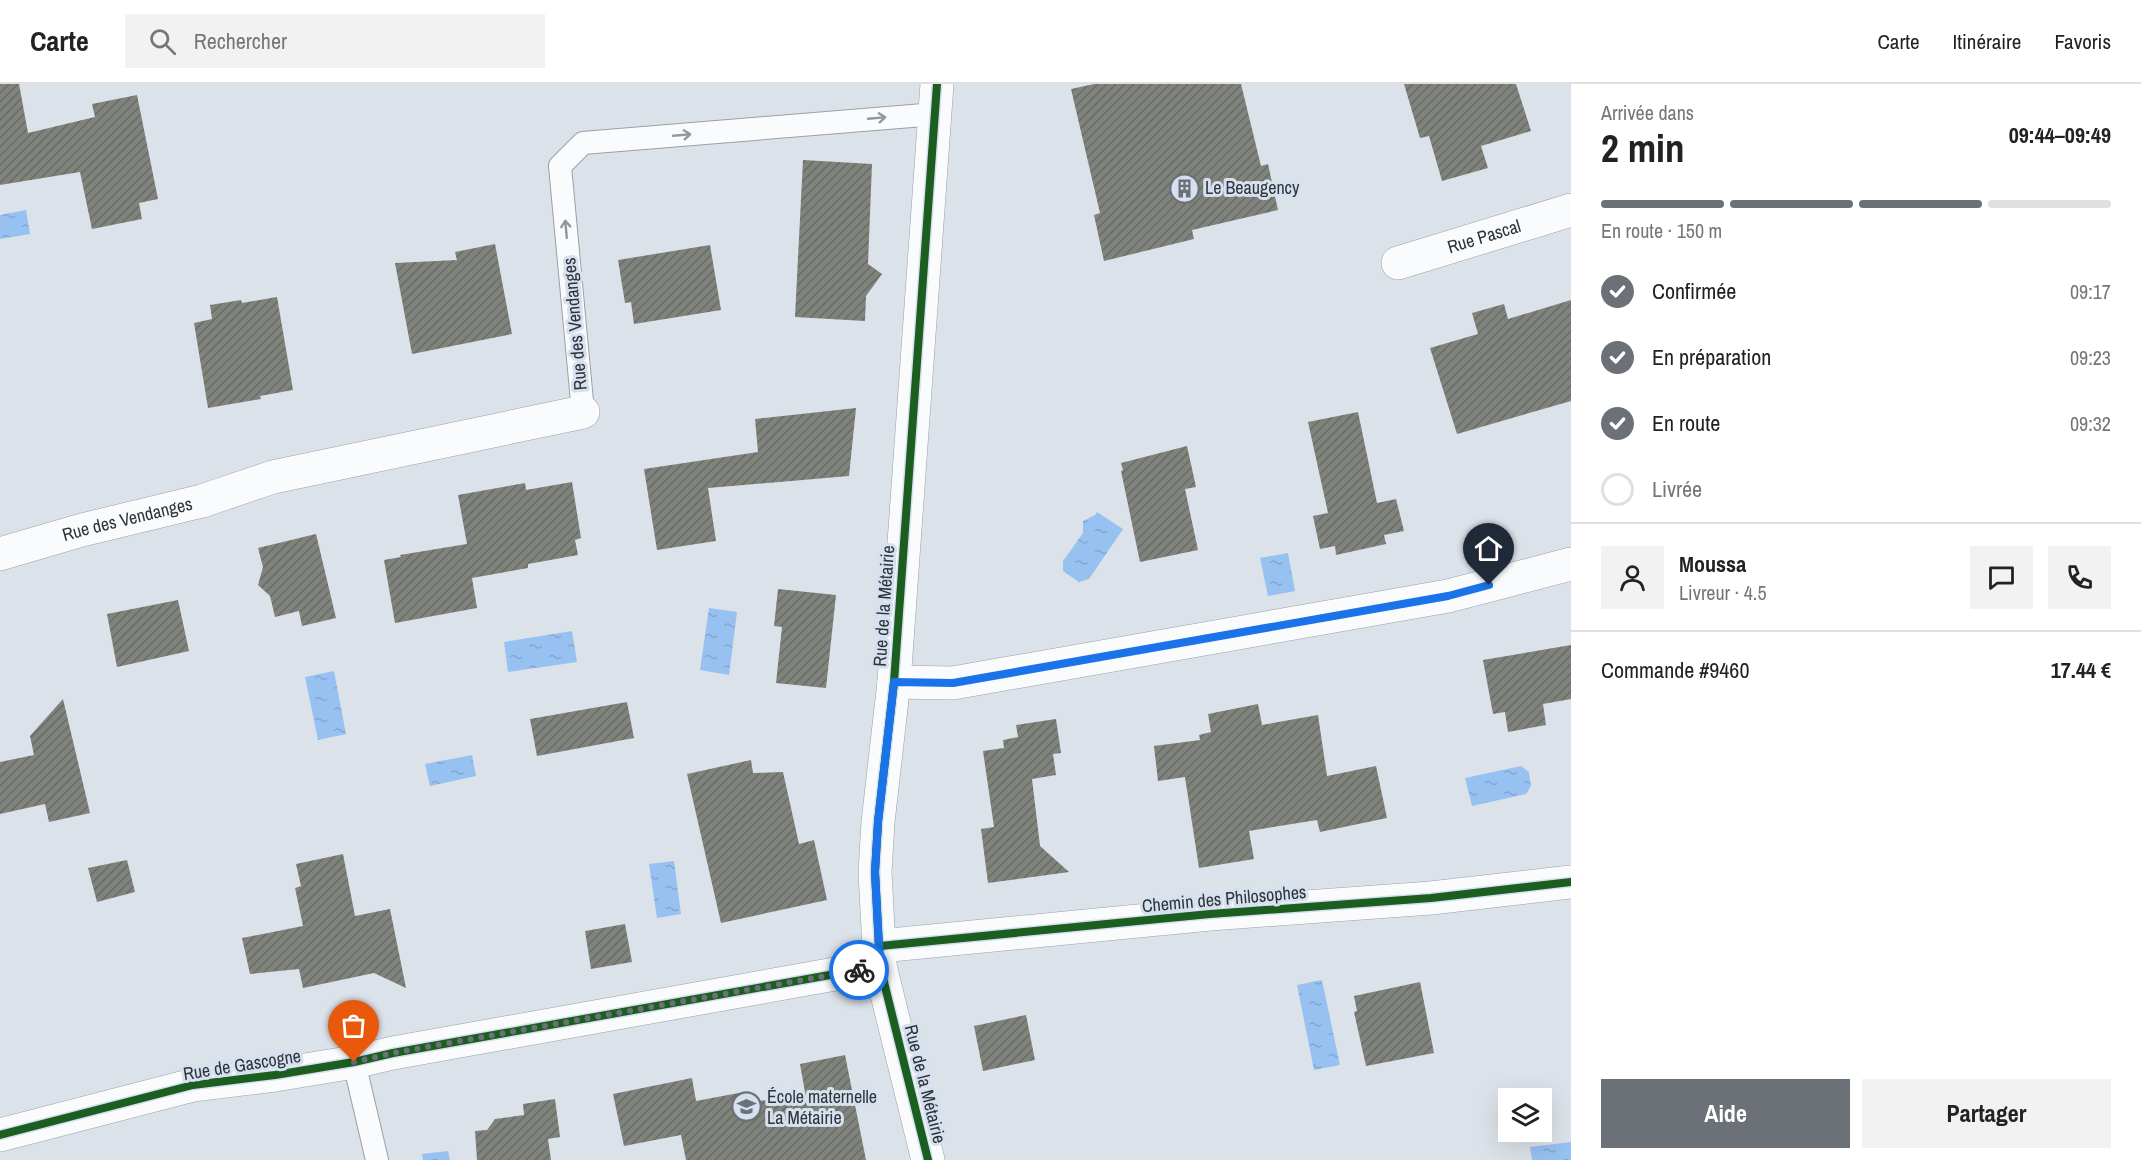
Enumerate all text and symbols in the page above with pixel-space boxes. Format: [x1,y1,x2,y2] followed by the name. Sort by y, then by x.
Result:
[125,14,545,68] search box
[30,22,89,60] text: Carte
[146,25,179,58] icon: search
[194,26,287,56] text: Rechercher
[1877,27,1920,56] text: Carte
[1953,27,2021,56] text: Itinéraire
[2054,27,2111,56] text: Favoris
[1601,99,1694,126] text: Arrivée dans
[866,112,886,123] one-way arrow
[2009,120,2111,150] text: 09:44–09:49
[1601,122,1685,174] text: 2 min
[672,129,692,140] one-way arrow
[1168,172,1200,204] building icon: Le Beaugency
[1205,175,1300,200] place label: Le Beaugency
[1444,213,1524,259] street label: Rue Pascal
[1601,217,1722,244] text: En route · 150 m
[560,219,571,239] one-way arrow
[556,257,593,391] street label: Rue des Vendanges
[1601,275,1634,308] icon: check
[1652,276,1736,306] text: Confirmée
[2070,278,2111,305] text: 09:17
[1601,341,1634,374] icon: check
[1652,342,1771,372] text: En préparation
[2070,344,2111,371] text: 09:23
[1601,407,1634,440] icon: check
[1652,408,1720,438] text: En route
[2070,410,2111,437] text: 09:32
[1652,474,1702,504] text: Livrée
[59,491,195,547] street label: Rue des Vendanges
[1463,523,1514,585] pin
[1472,532,1505,565] icon: home
[867,545,900,667] street label: Rue de la Métairie
[1601,546,1664,609] button: person
[1970,546,2033,609] button: chat
[2048,546,2111,609] button: phone
[1679,549,1746,579] text: Moussa
[1679,579,1767,606] text: Livreur · 4.5
[1601,655,1749,685] text: Commande #9460
[2051,655,2111,685] text: 17.44 €
[1141,879,1307,918] street label: Chemin des Philosophes
[829,940,889,1000] courier
[843,954,876,987] icon: bike
[328,1000,379,1062] pin
[337,1009,370,1042] icon: bag
[899,1022,952,1146] street label: Rue de la Métairie
[181,1043,303,1086] street label: Rue de Gascogne
[1601,1079,1850,1148] button: Aide
[1862,1079,2111,1148] button: Partager
[767,1084,877,1130] place label: École maternelle La Métairie
[1498,1088,1552,1142] map controls
[1498,1088,1552,1142] button: layers
[730,1091,762,1123] school or university icon: École maternelle La Métairie

